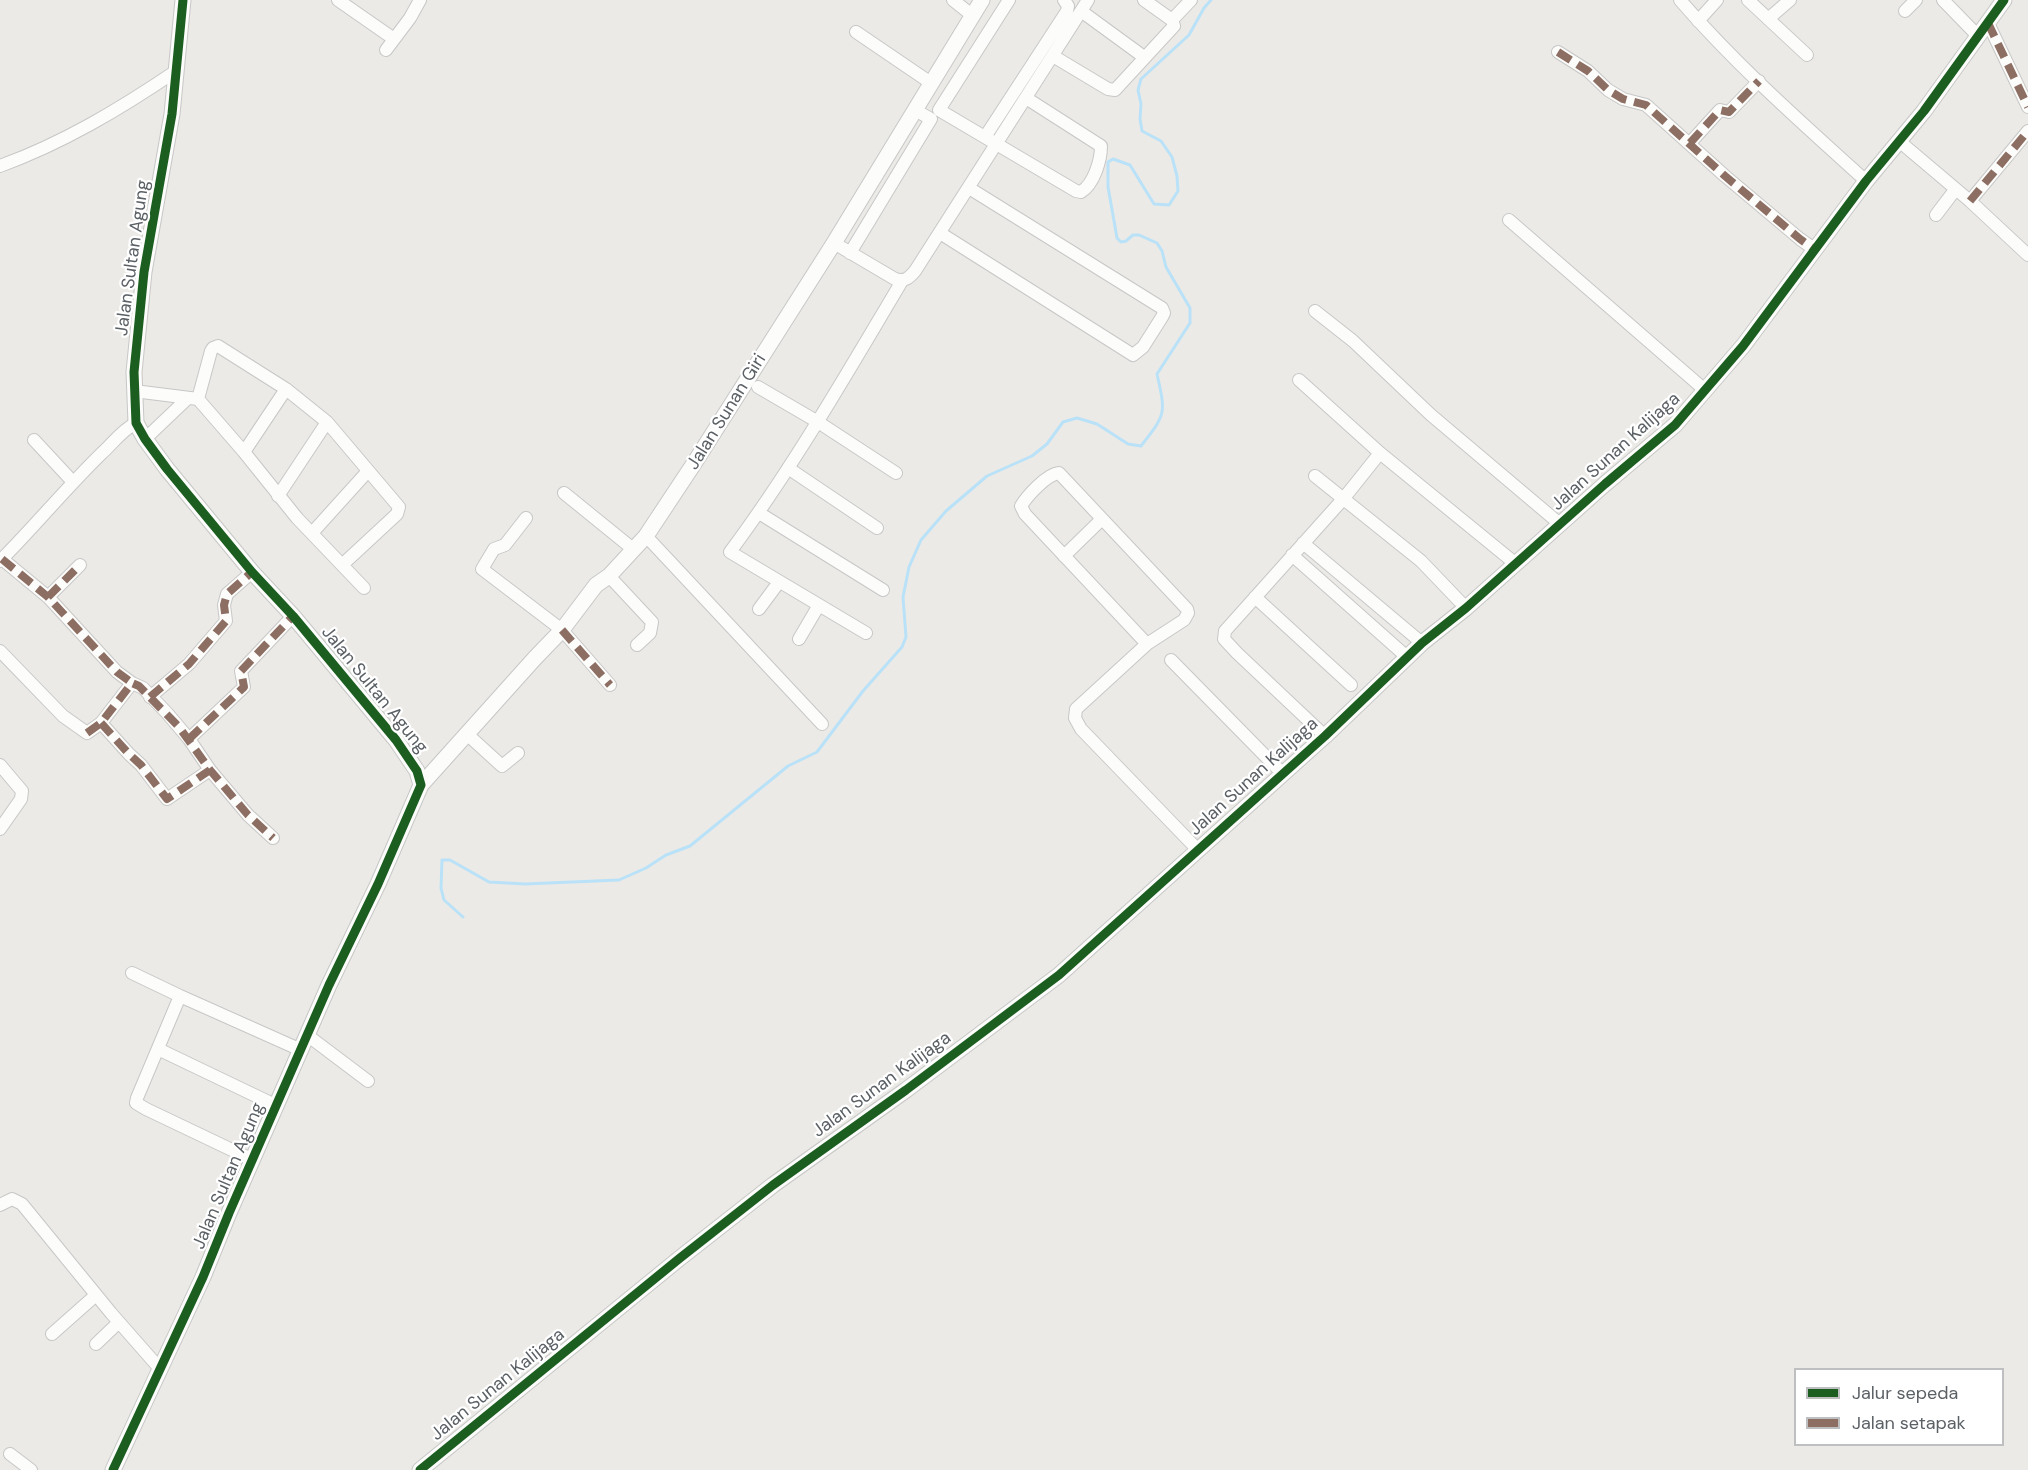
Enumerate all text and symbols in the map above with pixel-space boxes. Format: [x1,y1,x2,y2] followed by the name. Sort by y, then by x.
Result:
[111,179,155,337] street label: Jalan Sultan Agung
[683,350,771,474] street label: Jalan Sunan Giri
[1547,388,1685,516] street label: Jalan Sunan Kalijaga
[316,622,432,758] street label: Jalan Sultan Agung
[1185,713,1323,841] street label: Jalan Sunan Kalijaga
[809,1027,955,1143] street label: Jalan Sunan Kalijaga
[188,1099,270,1253] street label: Jalan Sultan Agung
[427,1324,569,1446] street label: Jalan Sunan Kalijaga
[1794,1368,2004,1446] legend
[1852,1381,1958,1405] text: Jalur sepeda
[1852,1411,1966,1435] text: Jalan setapak

